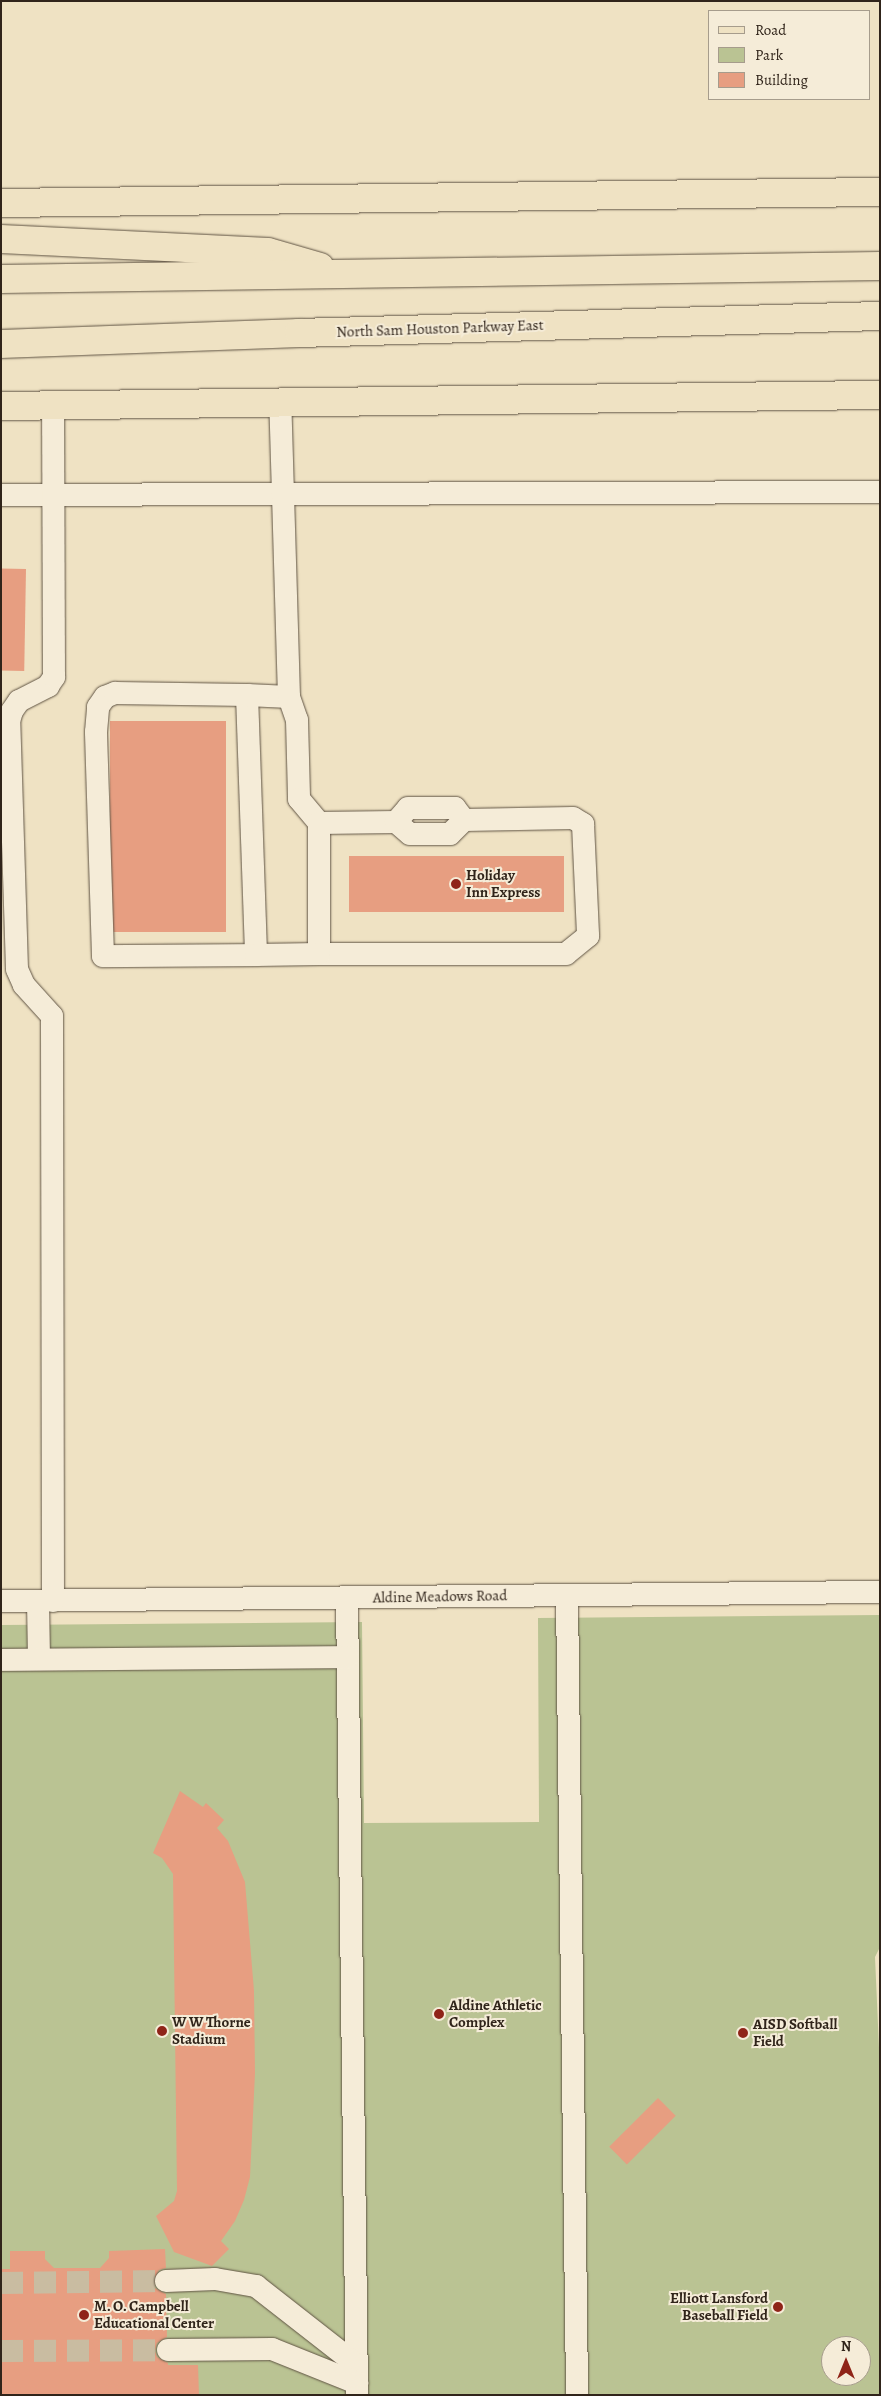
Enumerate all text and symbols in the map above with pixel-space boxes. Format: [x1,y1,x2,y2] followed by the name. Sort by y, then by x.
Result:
[708,10,871,100] legend
[755,20,786,40] text: Road
[755,45,783,65] text: Park
[755,70,808,90] text: Building
[336,316,544,342] street label: North Sam Houston Parkway East
[466,866,540,901] place label: Holiday Inn Express
[450,878,462,890] marker: Holiday Inn Express
[373,1587,507,1607] street label: Aldine Meadows Road
[449,1996,542,2031] place label: Aldine Athletic Complex
[433,2008,445,2020] marker: Aldine Athletic Complex
[172,2013,251,2048] place label: W W Thorne Stadium
[753,2015,837,2050] place label: AISD Softball Field
[156,2025,168,2037] marker: W W Thorne Stadium
[737,2027,749,2039] marker: AISD Softball Field
[670,2289,768,2324] place label: Elliott Lansford Baseball Field
[94,2297,214,2332] place label: M. O. Campbell Educational Center
[772,2301,784,2313] marker: Elliott Lansford Baseball Field
[78,2309,90,2321] marker: M. O. Campbell Educational Center
[821,2336,871,2386] north arrow
[841,2337,851,2356] text: N

